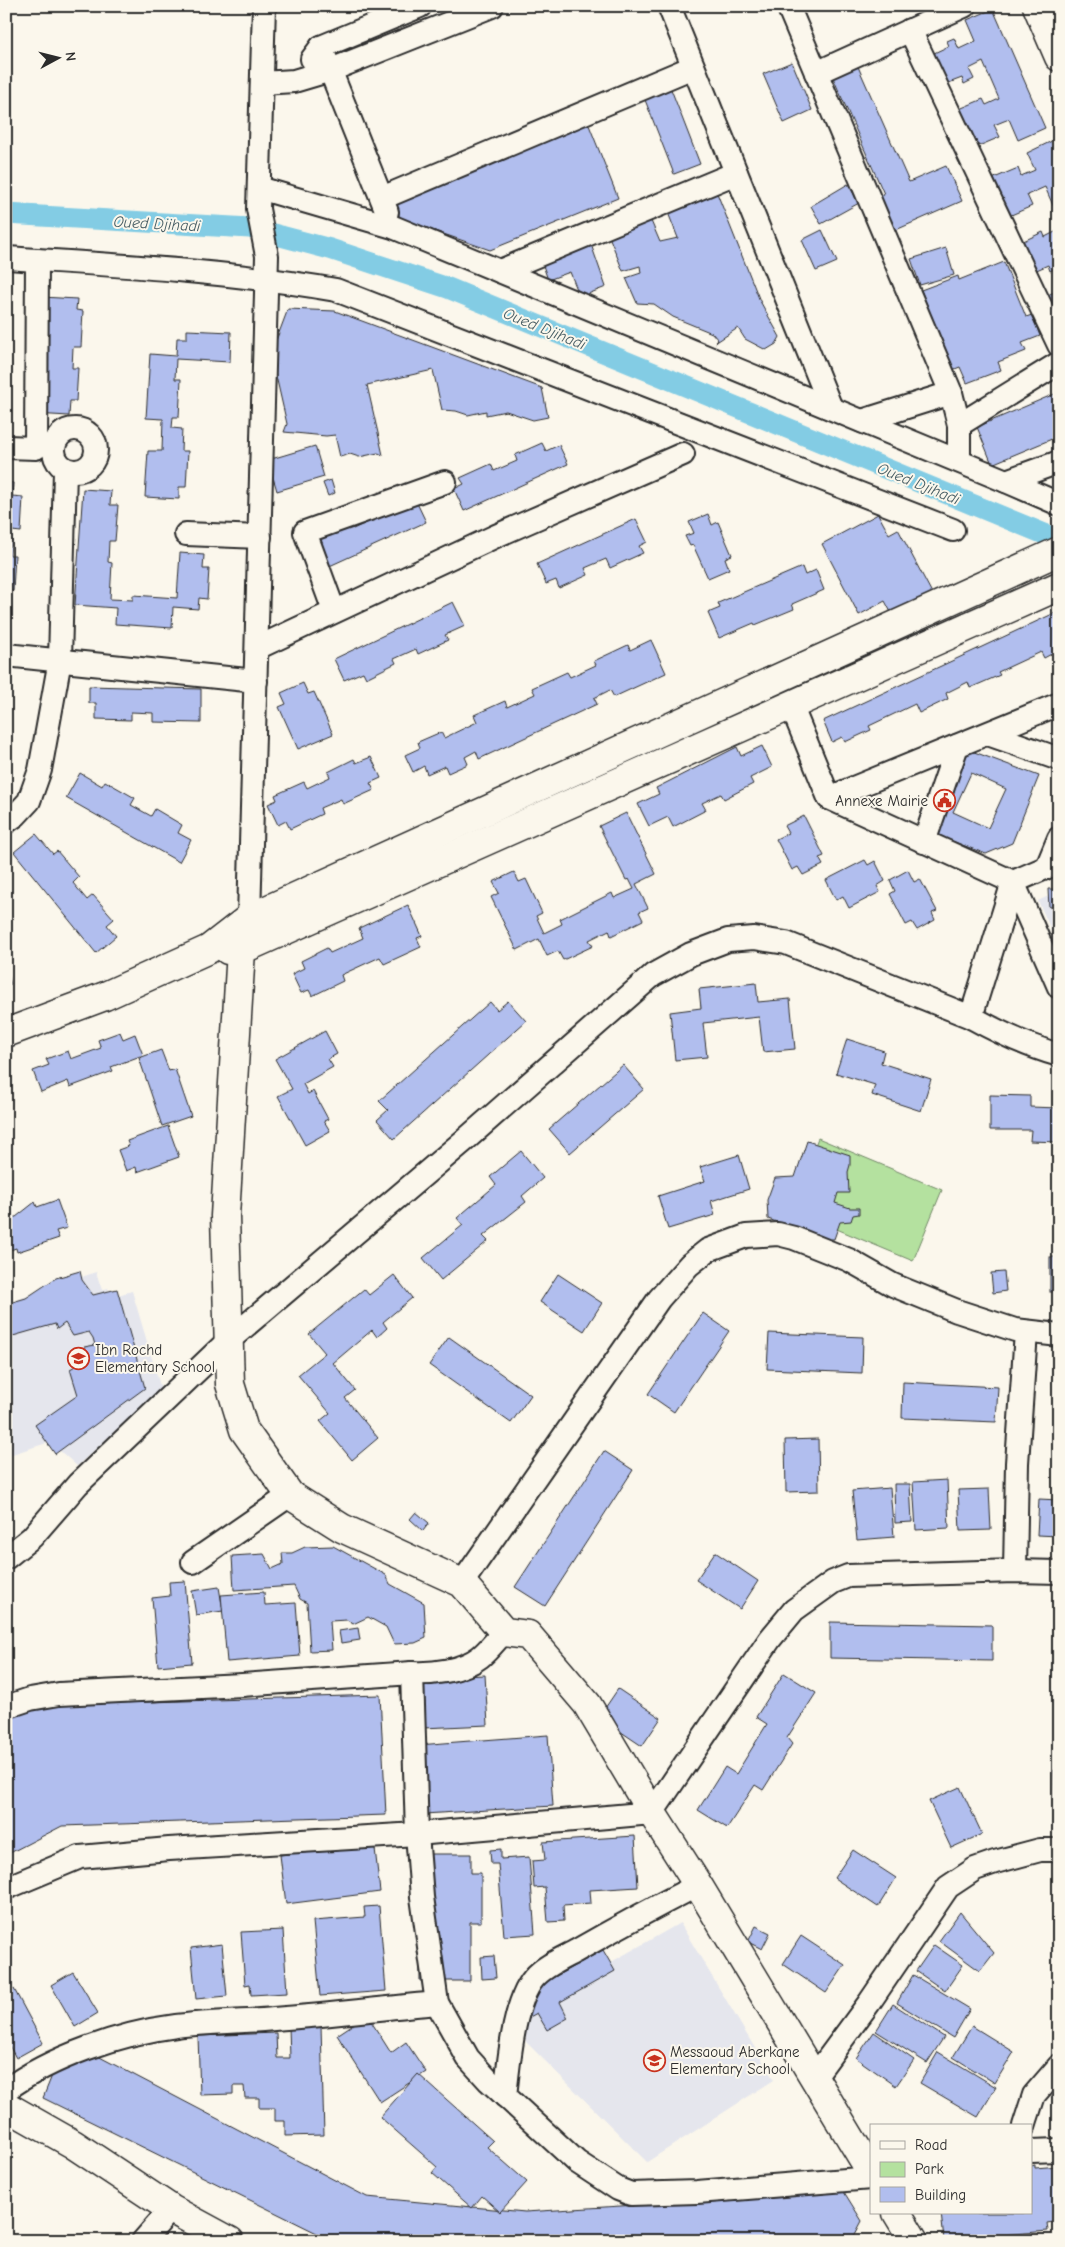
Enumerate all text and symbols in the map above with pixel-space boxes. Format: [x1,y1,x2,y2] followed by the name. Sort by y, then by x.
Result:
[32,32,82,82] north arrow
[61,51,79,62] text: N
[113,213,201,235] water label: Oued Djihadi
[501,304,589,354] water label: Oued Djihadi
[875,459,963,509] water label: Oued Djihadi
[932,789,956,813] public building icon: Annexe Mairie
[835,792,928,810] place label: Annexe Mairie
[95,1341,215,1376] place label: Ibn Rochd Elementary School
[67,1347,91,1371] school or university icon: Ibn Rochd Elementary School
[670,2043,800,2078] place label: Messaoud Aberkane Elementary School
[642,2049,666,2073] school or university icon: Messaoud Aberkane Elementary School
[870,2124,1032,2214] legend
[915,2136,947,2154] text: Road
[915,2160,944,2178] text: Park
[915,2186,966,2204] text: Building

